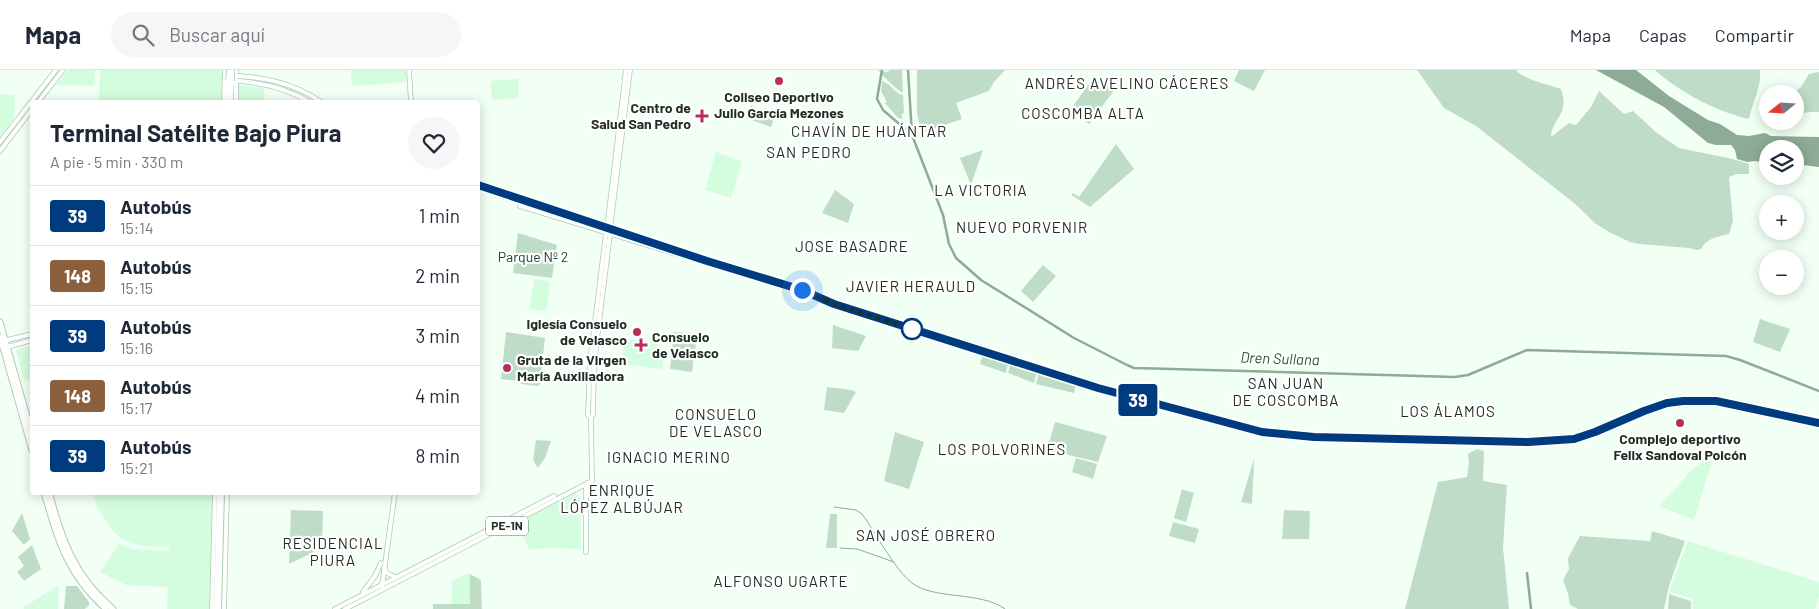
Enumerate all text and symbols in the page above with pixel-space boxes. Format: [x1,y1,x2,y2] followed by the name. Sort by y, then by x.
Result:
[111,12,461,57] search box
[25,20,81,49] text: Mapa
[129,21,157,49] icon: search
[169,23,265,46] text: Buscar aquí
[1570,24,1611,46] text: Mapa
[1639,24,1687,46] text: Capas
[1715,24,1794,46] text: Compartir
[1025,74,1229,92] district label: ANDRÉS AVELINO CÁCERES
[773,75,785,87] marker: Coliseo Deportivo Julio García Mezones
[1759,85,1804,130] north arrow
[1759,85,1804,295] map controls
[714,88,844,121] place label: Coliseo Deportivo Julio García Mezones
[591,99,691,132] place label: Centro de Salud San Pedro
[1021,104,1145,122] district label: COSCOMBA ALTA
[695,109,709,123] marker: Centro de Salud San Pedro
[408,117,460,169] button: heart
[50,118,341,147] text: Terminal Satélite Bajo Piura
[791,122,947,140] district label: CHAVÍN DE HUÁNTAR
[1759,140,1804,185] button: layers
[766,143,852,161] district label: SAN PEDRO
[50,152,183,171] text: A pie · 5 min · 330 m
[934,181,1028,199] district label: LA VICTORIA
[120,195,191,218] text: Autobús
[1759,195,1804,240] button: +
[419,204,460,227] text: 1 min
[68,205,87,227] text: 39
[120,218,154,237] text: 15:14
[956,218,1088,236] district label: NUEVO PORVENIR
[795,237,909,255] district label: JOSE BASADRE
[498,248,568,265] park label: Parque Nº 2
[1759,250,1804,295] button: −
[120,255,191,278] text: Autobús
[415,264,460,287] text: 2 min
[64,265,91,287] text: 148
[846,277,976,295] district label: JAVIER HERAULD
[120,278,153,297] text: 15:15
[790,278,815,303] your location
[120,315,191,338] text: Autobús
[527,315,627,348] place label: Iglesía Consuelo de Velasco
[901,318,923,340] unlabelled marker
[416,324,460,347] text: 3 min
[68,325,87,347] text: 39
[631,326,643,338] marker: Iglesía Consuelo de Velasco
[652,328,719,361] place label: Consuelo de Velasco
[120,338,153,357] text: 15:16
[634,338,648,352] marker: Consuelo de Velasco
[1240,348,1320,368] water label: Dren Sullana
[517,351,626,384] place label: Gruta de la Virgen María Auxiliadora
[501,362,513,374] marker: Gruta de la Virgen María Auxiliadora
[1233,374,1339,409] district label: SAN JUAN DE COSCOMBA
[120,375,191,398] text: Autobús
[415,384,460,407] text: 4 min
[1116,384,1160,416] line badge: 39
[64,385,91,407] text: 148
[1128,389,1148,411] text: 39
[120,398,152,417] text: 15:17
[1400,402,1496,420] district label: LOS ÁLAMOS
[669,405,763,440] district label: CONSUELO DE VELASCO
[1674,417,1686,429] marker: Complejo deportivo Felix Sandoval Poicón
[1613,430,1747,463] place label: Complejo deportivo Felix Sandoval Poicón
[120,435,191,458] text: Autobús
[938,440,1066,458] district label: LOS POLVORINES
[416,444,460,467] text: 8 min
[68,445,87,467] text: 39
[607,448,731,466] district label: IGNACIO MERINO
[120,458,153,477] text: 15:21
[560,481,684,516] district label: ENRIQUE LÓPEZ ALBÚJAR
[486,516,528,536] road number: PE-1N
[856,526,996,544] district label: SAN JOSÉ OBRERO
[282,534,384,569] district label: RESIDENCIAL PIURA
[713,572,849,590] district label: ALFONSO UGARTE

